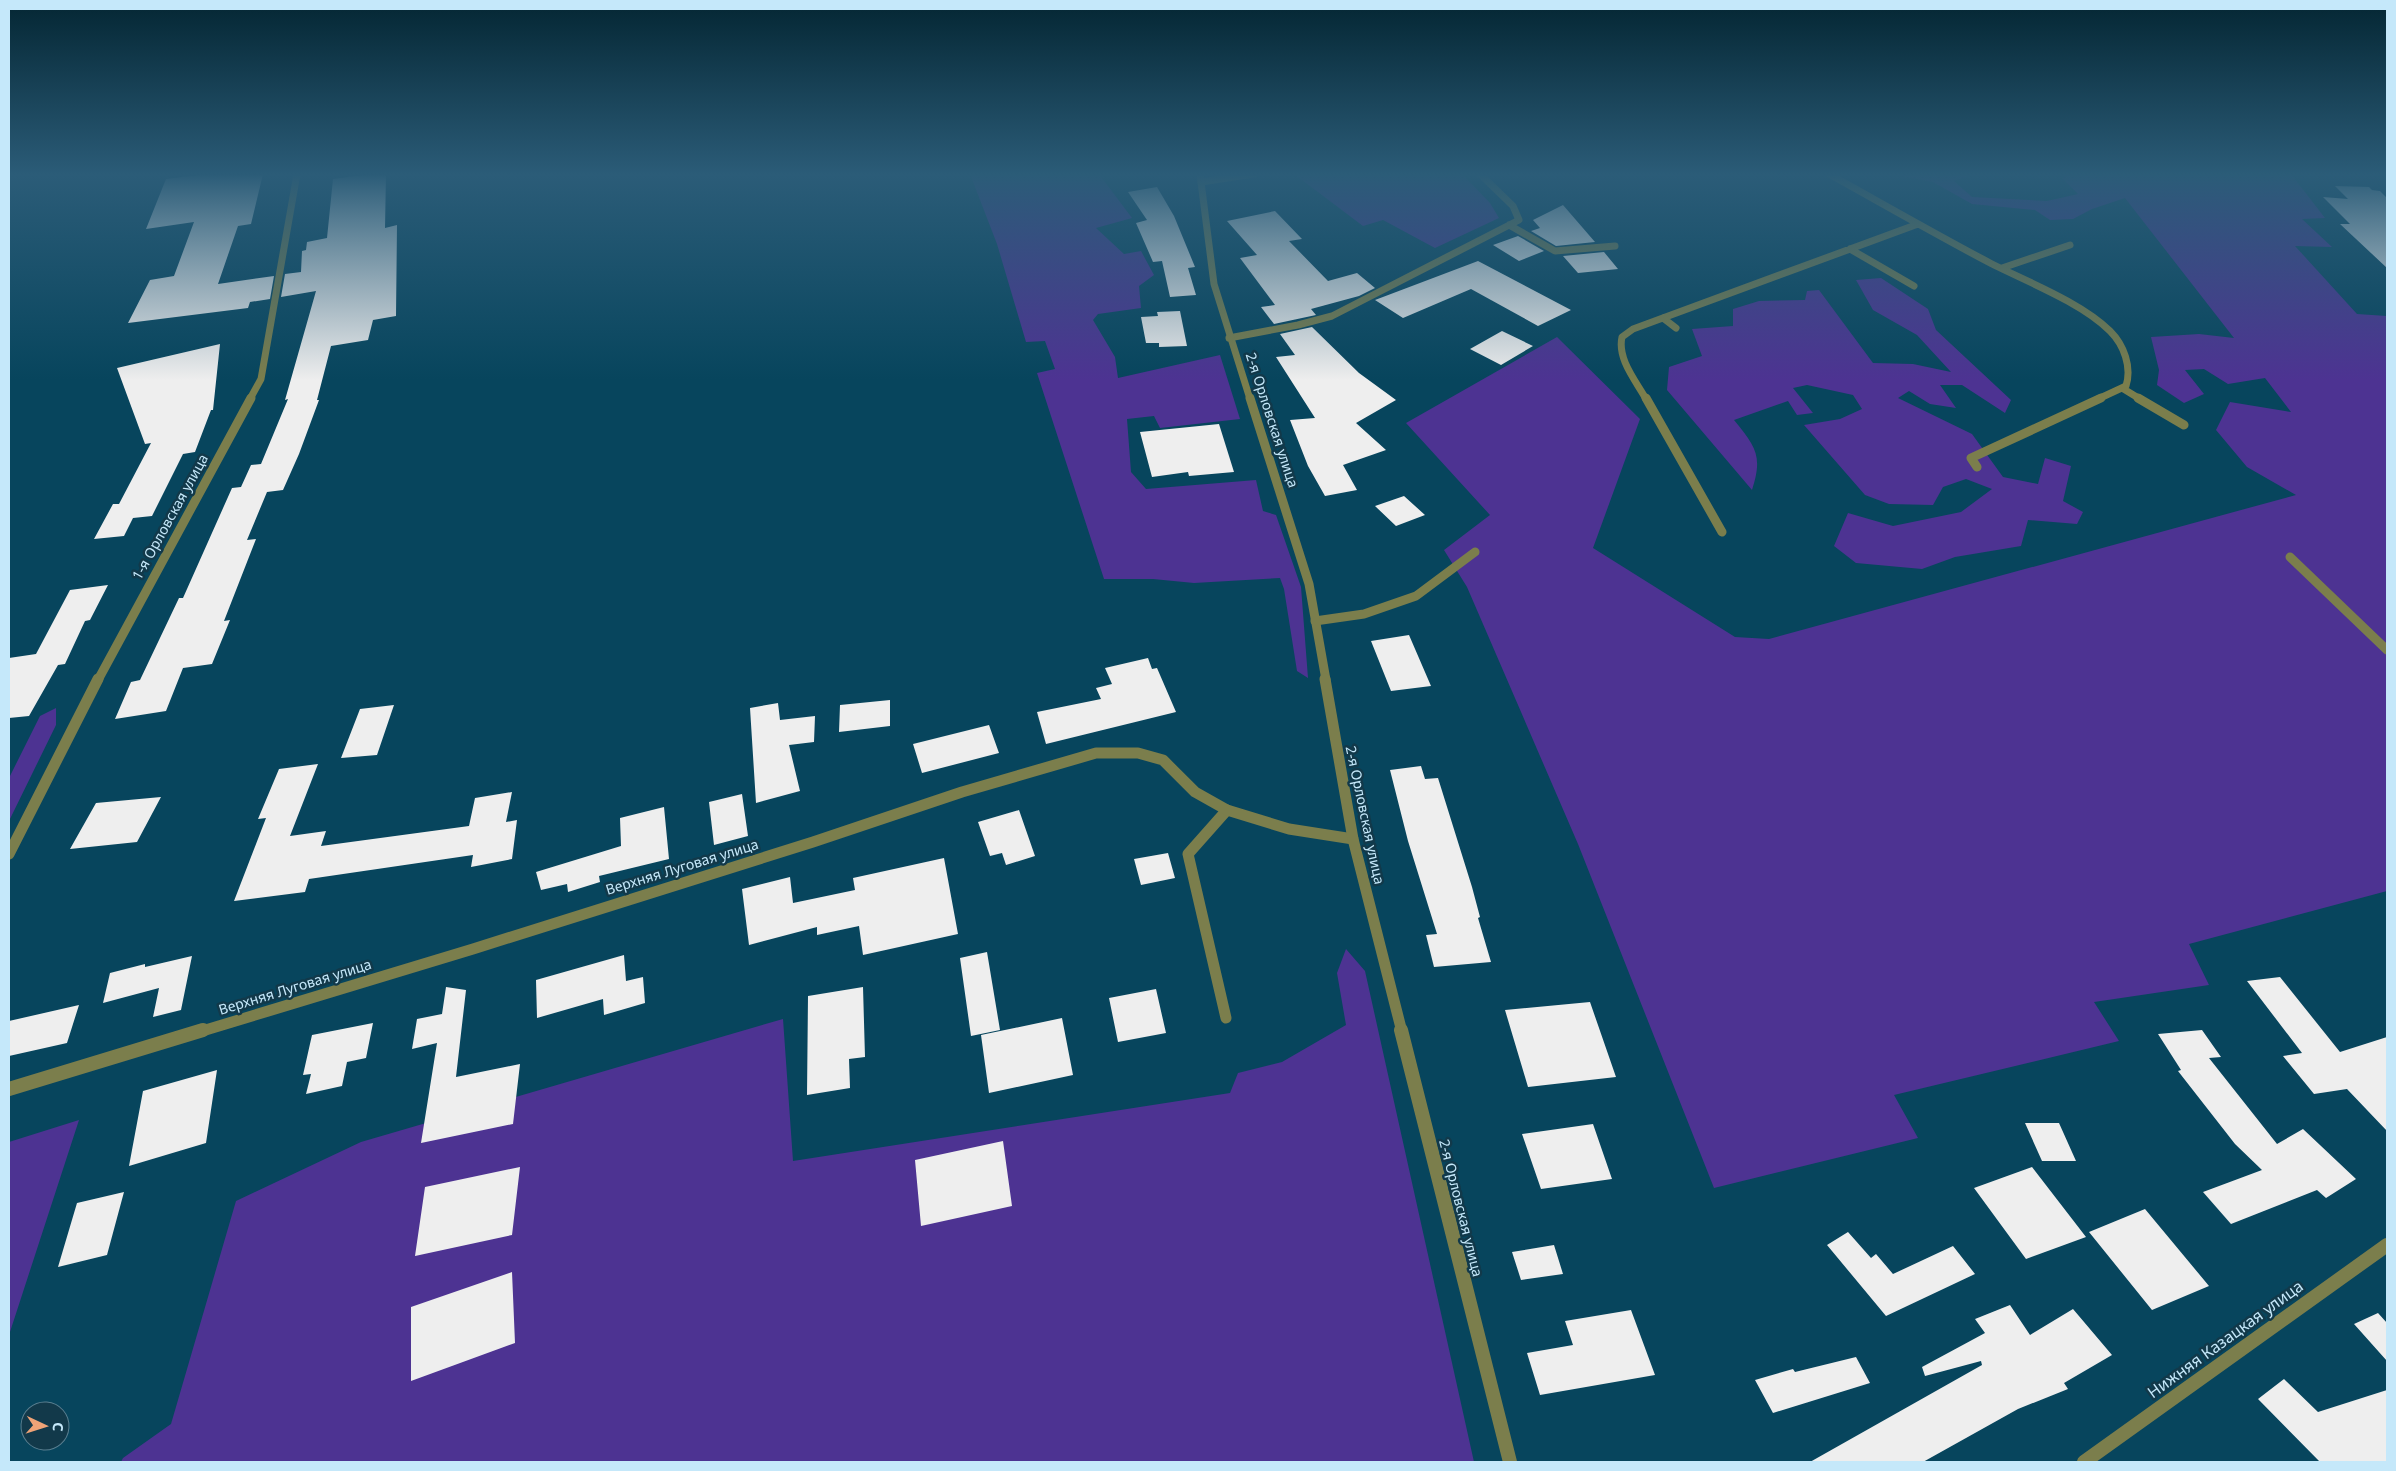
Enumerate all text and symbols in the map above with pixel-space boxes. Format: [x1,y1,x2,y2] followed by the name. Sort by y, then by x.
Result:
[1242,350,1303,490] street label: 2-я Орловская улица
[127,450,212,583] street label: 1-я Орловская улица
[1342,744,1389,886] street label: 2-я Орловская улица
[603,834,761,899] street label: Верхняя Луговая улица
[216,954,374,1019] street label: Верхняя Луговая улица
[1435,1137,1488,1279] street label: 2-я Орловская улица
[2143,1275,2307,1403] street label: Нижняя Казацкая улица
[20,1401,70,1451] north arrow
[49,1422,68,1432] text: С

